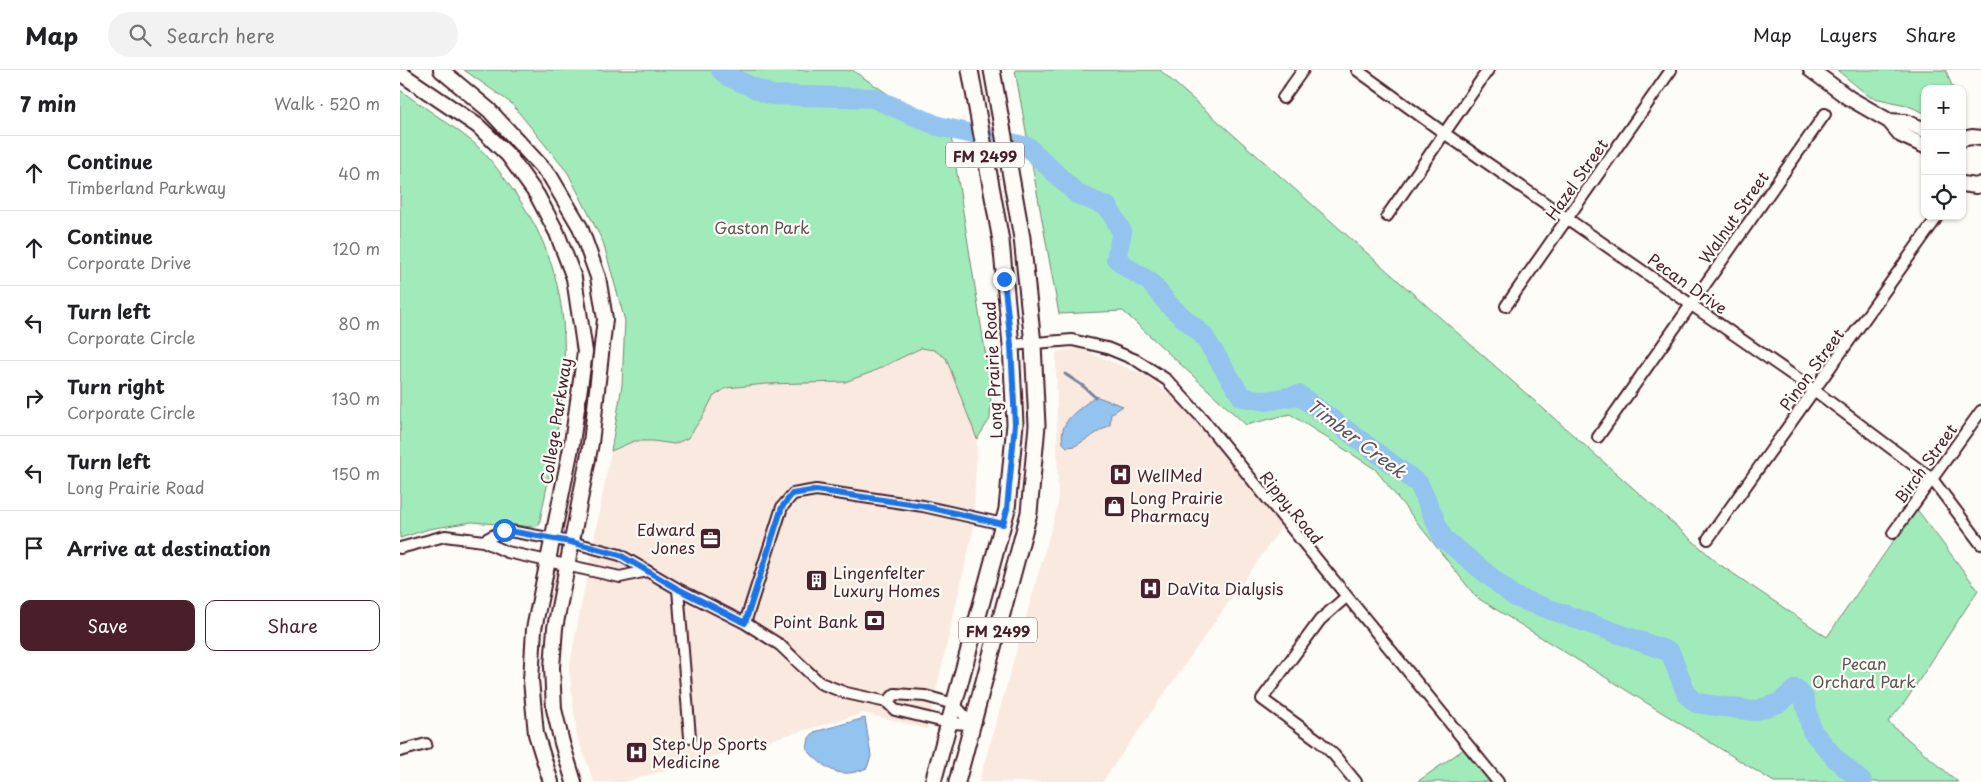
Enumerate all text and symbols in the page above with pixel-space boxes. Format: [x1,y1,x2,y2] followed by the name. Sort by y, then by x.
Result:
[108,12,458,57] search box
[25,17,78,53] text: Map
[126,21,154,49] icon: search
[166,21,275,49] text: Search here
[1753,21,1792,48] text: Map
[1820,21,1877,48] text: Layers
[1905,21,1956,48] text: Share
[1921,85,1966,220] map controls
[1921,85,1966,130] button: +
[20,87,76,119] text: 7 min
[274,91,380,115] text: Walk · 520 m
[1921,130,1966,175] button: −
[1539,133,1613,225] street label: Hazel Street
[946,142,1024,168] road number: FM 2499
[67,147,153,175] text: Continue
[20,159,48,187] icon: ahead
[338,161,380,185] text: 40 m
[1692,166,1774,268] street label: Walnut Street
[67,175,226,199] text: Timberland Parkway
[1921,175,1966,220] button: locate
[714,215,810,239] park label: Gaston Park
[67,222,153,250] text: Continue
[20,234,48,262] icon: ahead
[333,236,380,260] text: 120 m
[1643,247,1733,319] street label: Pecan Drive
[67,250,191,274] text: Corporate Drive
[993,268,1016,291] route end
[67,297,151,325] text: Turn left
[976,301,1008,439] street label: Long Prairie Road
[20,309,48,337] icon: left
[338,311,380,335] text: 80 m
[1773,323,1849,415] street label: Pinon Street
[67,325,195,349] text: Corporate Circle
[533,356,577,486] street label: College Parkway
[67,372,165,400] text: Turn right
[20,384,48,412] icon: right
[332,386,380,410] text: 130 m
[1302,392,1413,485] water label: Timber Creek
[67,400,195,424] text: Corporate Circle
[1888,418,1962,508] street label: Birch Street
[67,447,151,475] text: Turn left
[20,459,48,487] icon: left
[332,461,380,485] text: 150 m
[1109,463,1133,487] hospital icon: WellMed
[1137,463,1202,487] place label: WellMed
[1255,465,1329,549] street label: Rippy Road
[67,475,205,499] text: Long Prairie Road
[1130,485,1223,527] place label: Long Prairie Pharmacy
[1102,494,1126,518] shop icon: Long Prairie Pharmacy
[637,517,695,559] place label: Edward Jones
[493,519,516,542] route start
[699,526,723,550] office icon: Edward Jones
[20,534,48,562] icon: arrive
[67,534,271,562] text: Arrive at destination
[833,560,940,602] place label: Lingenfelter Luxury Homes
[805,569,829,593] building icon: Lingenfelter Luxury Homes
[1139,576,1163,600] hospital icon: DaVita Dialysis
[1167,576,1283,600] place label: DaVita Dialysis
[20,600,195,651] button: Save
[205,600,380,651] button: Share
[773,609,858,633] place label: Point Bank
[862,609,886,633] bank icon: Point Bank
[959,618,1037,642] road number: FM 2499
[1812,651,1916,693] park label: Pecan Orchard Park
[652,731,767,773] place label: Step Up Sports Medicine
[624,740,648,764] hospital icon: Step Up Sports Medicine

